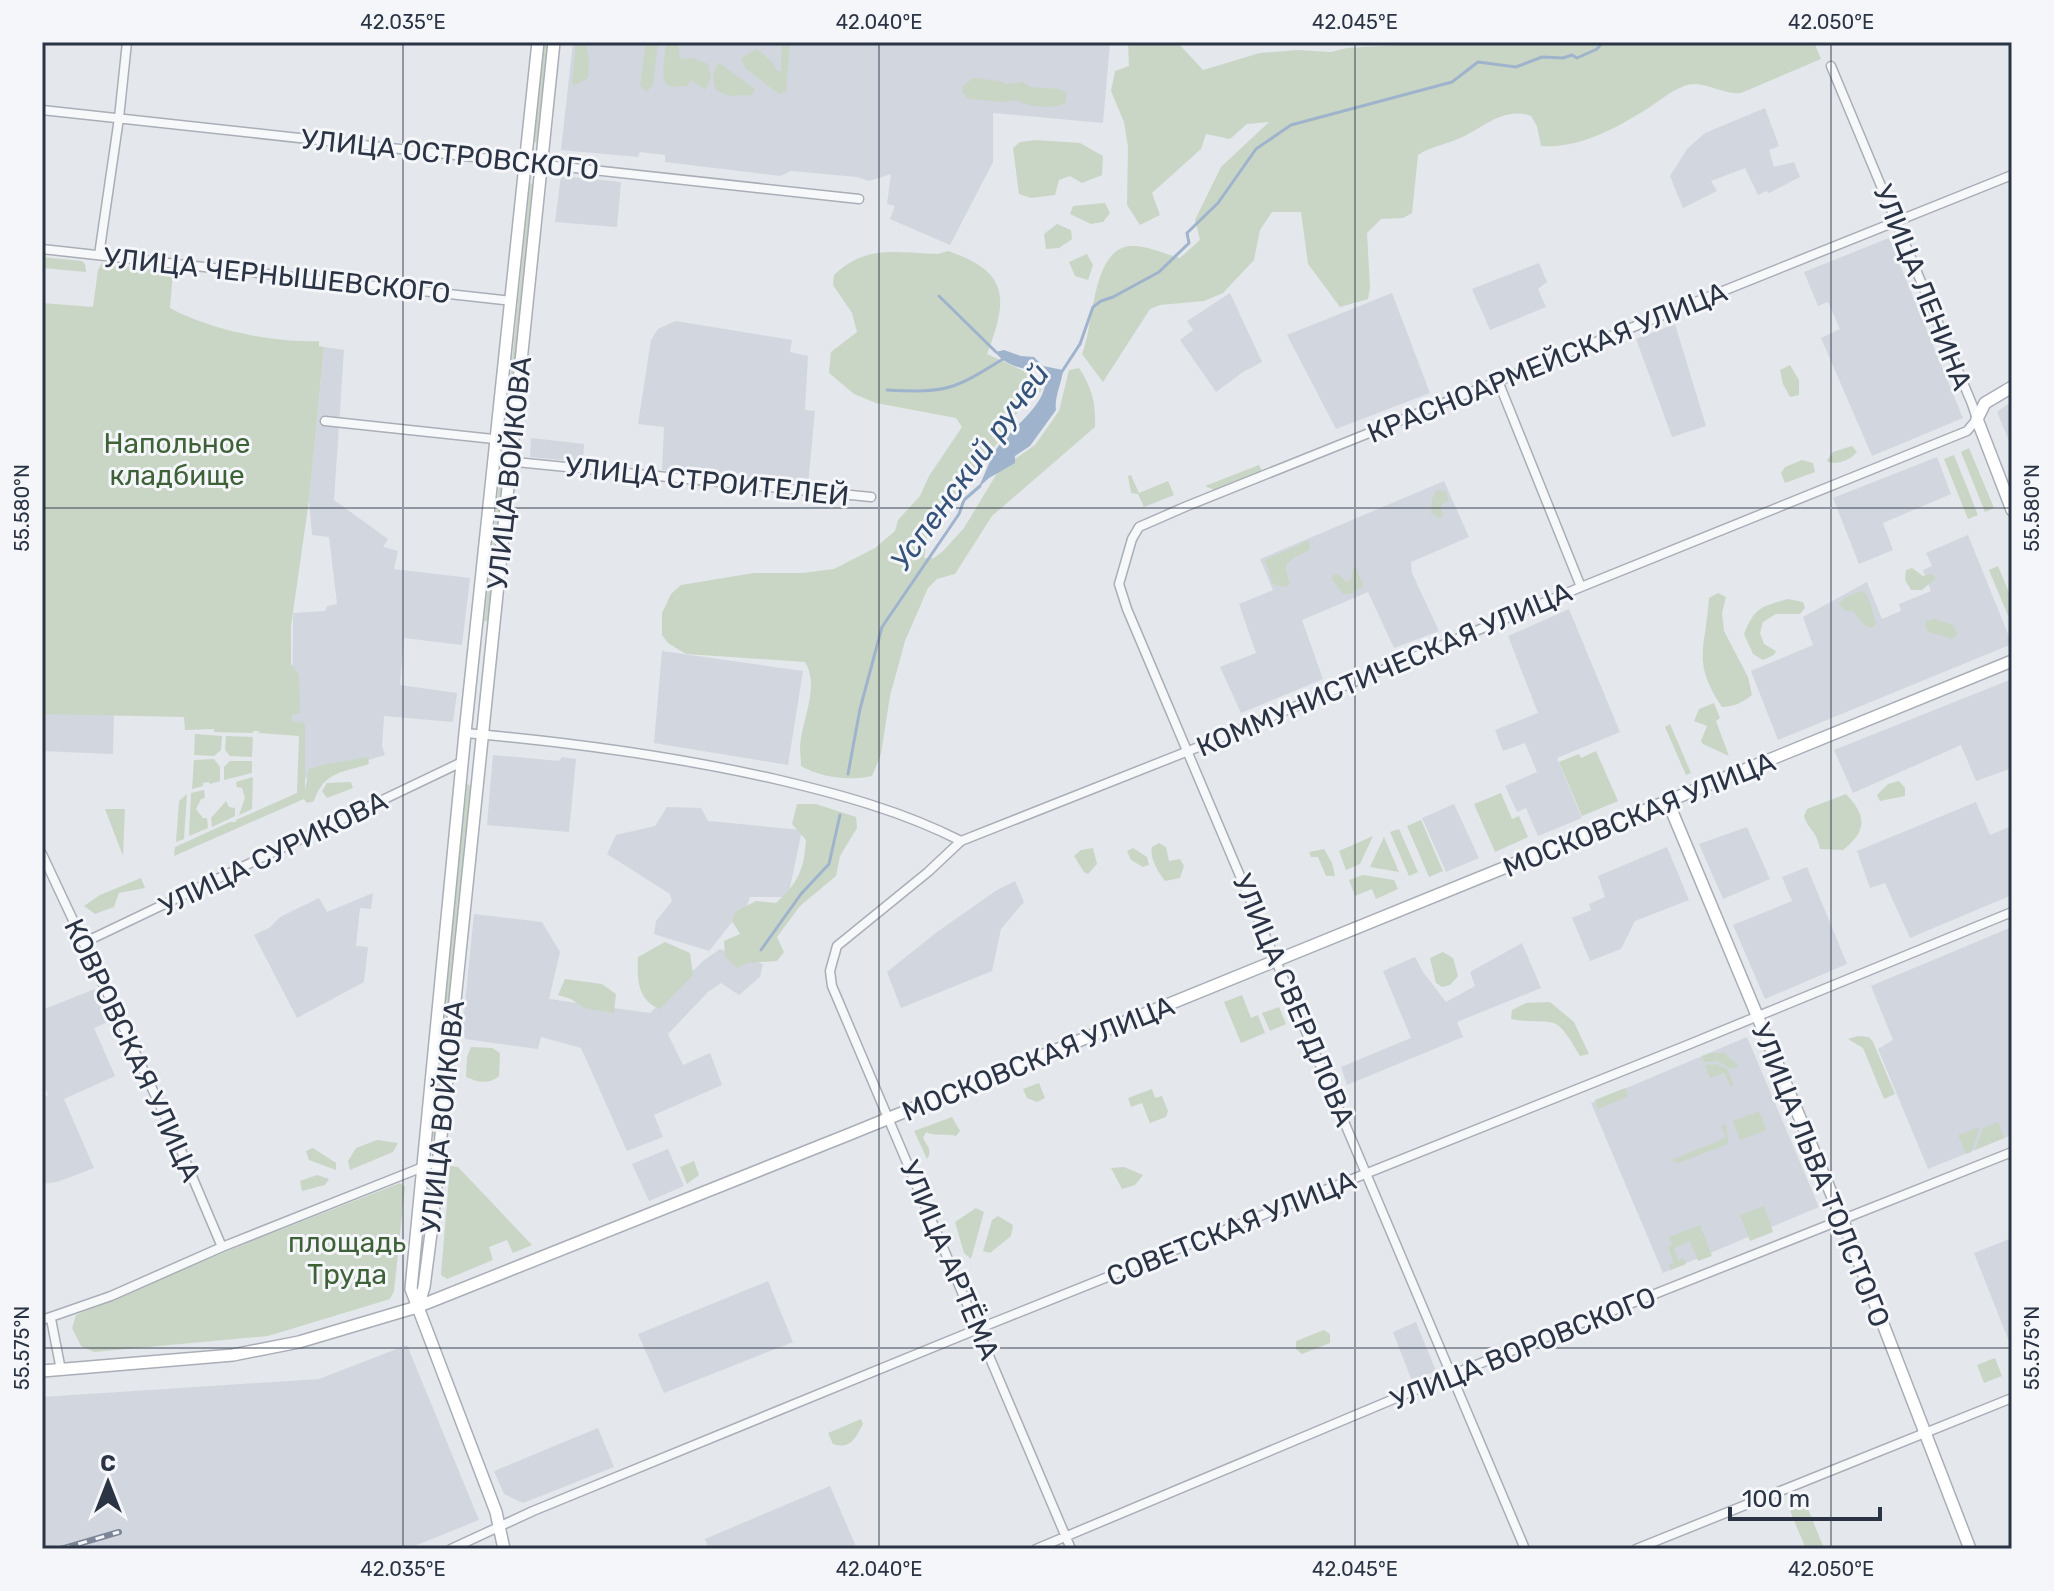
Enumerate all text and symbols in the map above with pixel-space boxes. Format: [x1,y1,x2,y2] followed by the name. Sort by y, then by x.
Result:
[360,10,446,34] text: 42.035°E
[836,10,922,34] text: 42.040°E
[1312,10,1398,34] text: 42.045°E
[1788,10,1874,34] text: 42.050°E
[299,122,601,187] street label: УЛИЦА ОСТРОВСКОГО
[1866,180,1979,395] street label: УЛИЦА ЛЕНИНА
[102,241,452,310] street label: УЛИЦА ЧЕРНЫШЕВСКОГО
[1362,275,1732,450] street label: КРАСНОАРМЕЙСКАЯ УЛИЦА
[481,355,538,591] street label: УЛИЦА ВОЙКОВА
[883,357,1057,577] water label: Успенский ручей
[104,427,250,492] park label: Напольное кладбище
[563,450,851,513] street label: УЛИЦА СТРОИТЕЛЕЙ
[10,464,34,552] text: 55.580°N
[2020,464,2044,552] text: 55.580°N
[1192,575,1577,764] street label: КОММУНИСТИЧЕСКАЯ УЛИЦА
[1498,745,1780,884] street label: МОСКОВСКАЯ УЛИЦА
[154,784,393,923] street label: УЛИЦА СУРИКОВА
[1225,869,1362,1131] street label: УЛИЦА СВЕРДЛОВА
[57,913,208,1187] street label: КОВРОВСКАЯ УЛИЦА
[897,989,1179,1128] street label: МОСКОВСКАЯ УЛИЦА
[414,999,471,1235] street label: УЛИЦА ВОЙКОВА
[1744,1018,1897,1332] street label: УЛИЦА ЛЬВА ТОЛСТОГО
[893,1156,1006,1365] street label: УЛИЦА АРТЁМА
[1102,1163,1361,1294] street label: СОВЕТСКАЯ УЛИЦА
[288,1226,406,1291] park label: площадь Труда
[1386,1280,1661,1417] street label: УЛИЦА ВОРОВСКОГО
[10,1306,34,1390] text: 55.575°N
[2020,1306,2044,1390] text: 55.575°N
[68,1443,148,1523] north arrow
[100,1450,116,1477] text: С
[1730,1471,1880,1521] scale bar
[1742,1485,1810,1513] text: 100 m
[360,1557,446,1581] text: 42.035°E
[836,1557,922,1581] text: 42.040°E
[1312,1557,1398,1581] text: 42.045°E
[1788,1557,1874,1581] text: 42.050°E

